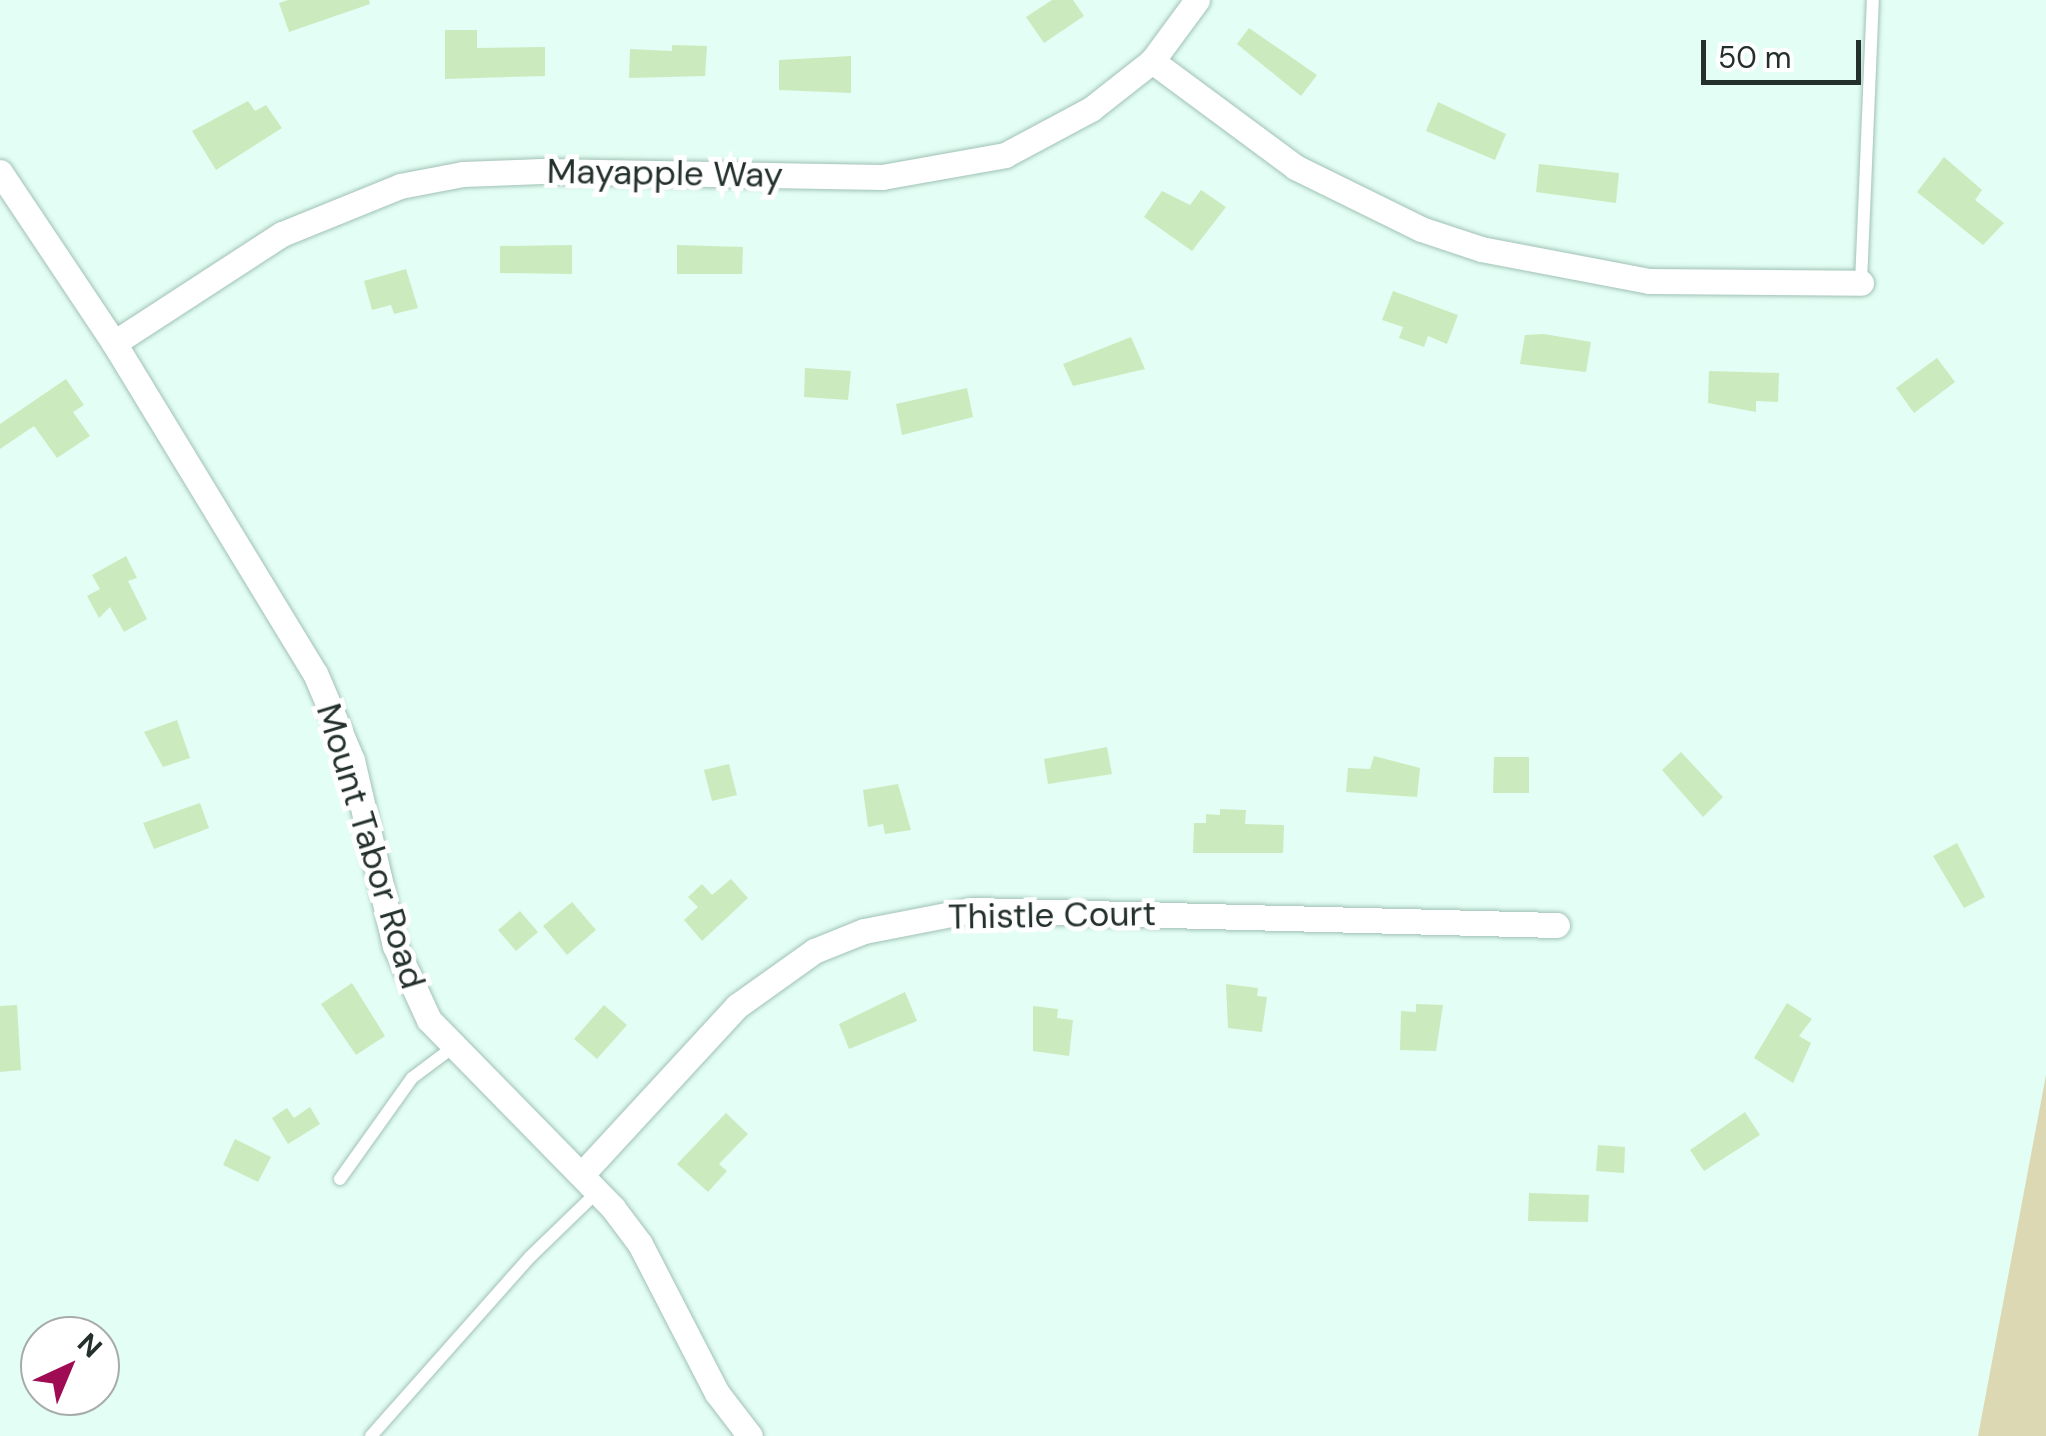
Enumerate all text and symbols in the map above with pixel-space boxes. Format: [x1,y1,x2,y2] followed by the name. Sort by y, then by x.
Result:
[1706,20,1866,82] scale bar
[1718,38,1792,77] text: 50 m
[546,150,784,196] street label: Mayapple Way
[308,698,434,994] street label: Mount Tabor Road
[948,892,1156,938] street label: Thistle Court
[20,1316,120,1416] north arrow
[70,1325,110,1366] text: N

